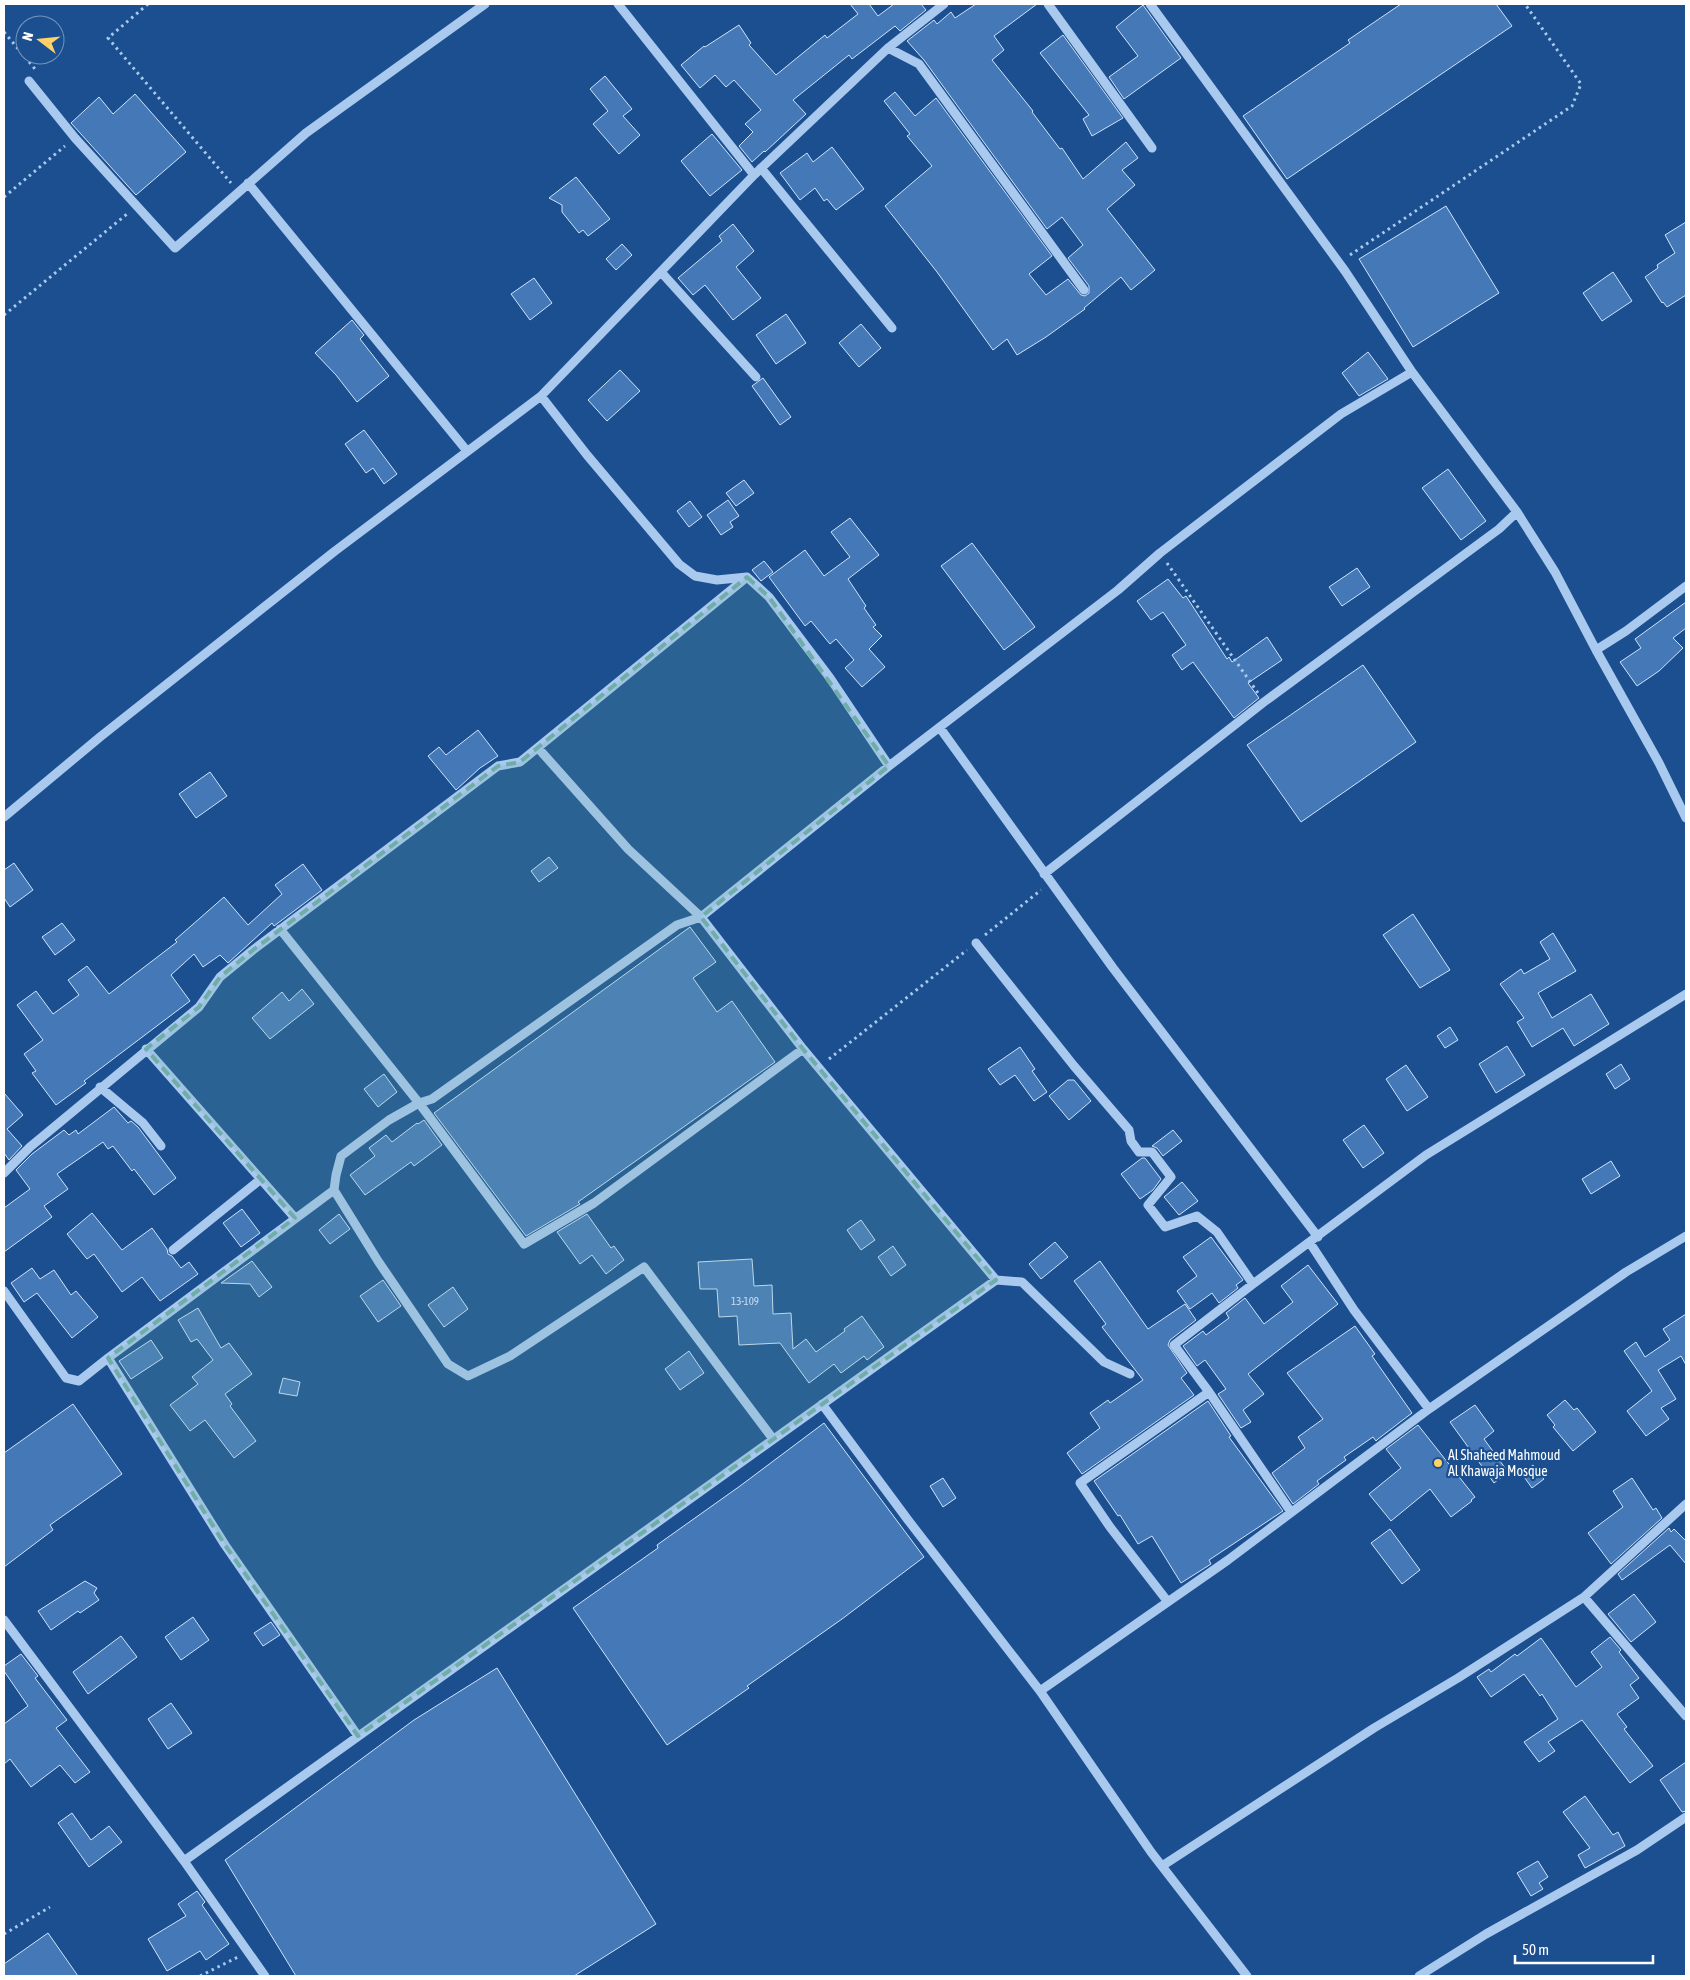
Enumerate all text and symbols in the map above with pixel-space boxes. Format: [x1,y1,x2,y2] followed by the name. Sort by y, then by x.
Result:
[15,15,65,65] north arrow
[19,30,36,43] text: N
[731,1295,759,1307] house number: 13-109
[1448,1447,1560,1479] place label: Al Shaheed Mahmoud Al Khawaja Mosque
[1432,1457,1444,1469] marker: Al Shaheed Mahmoud Al Khawaja Mosque
[1515,1932,1652,1964] scale bar
[1522,1941,1549,1958] text: 50 m

